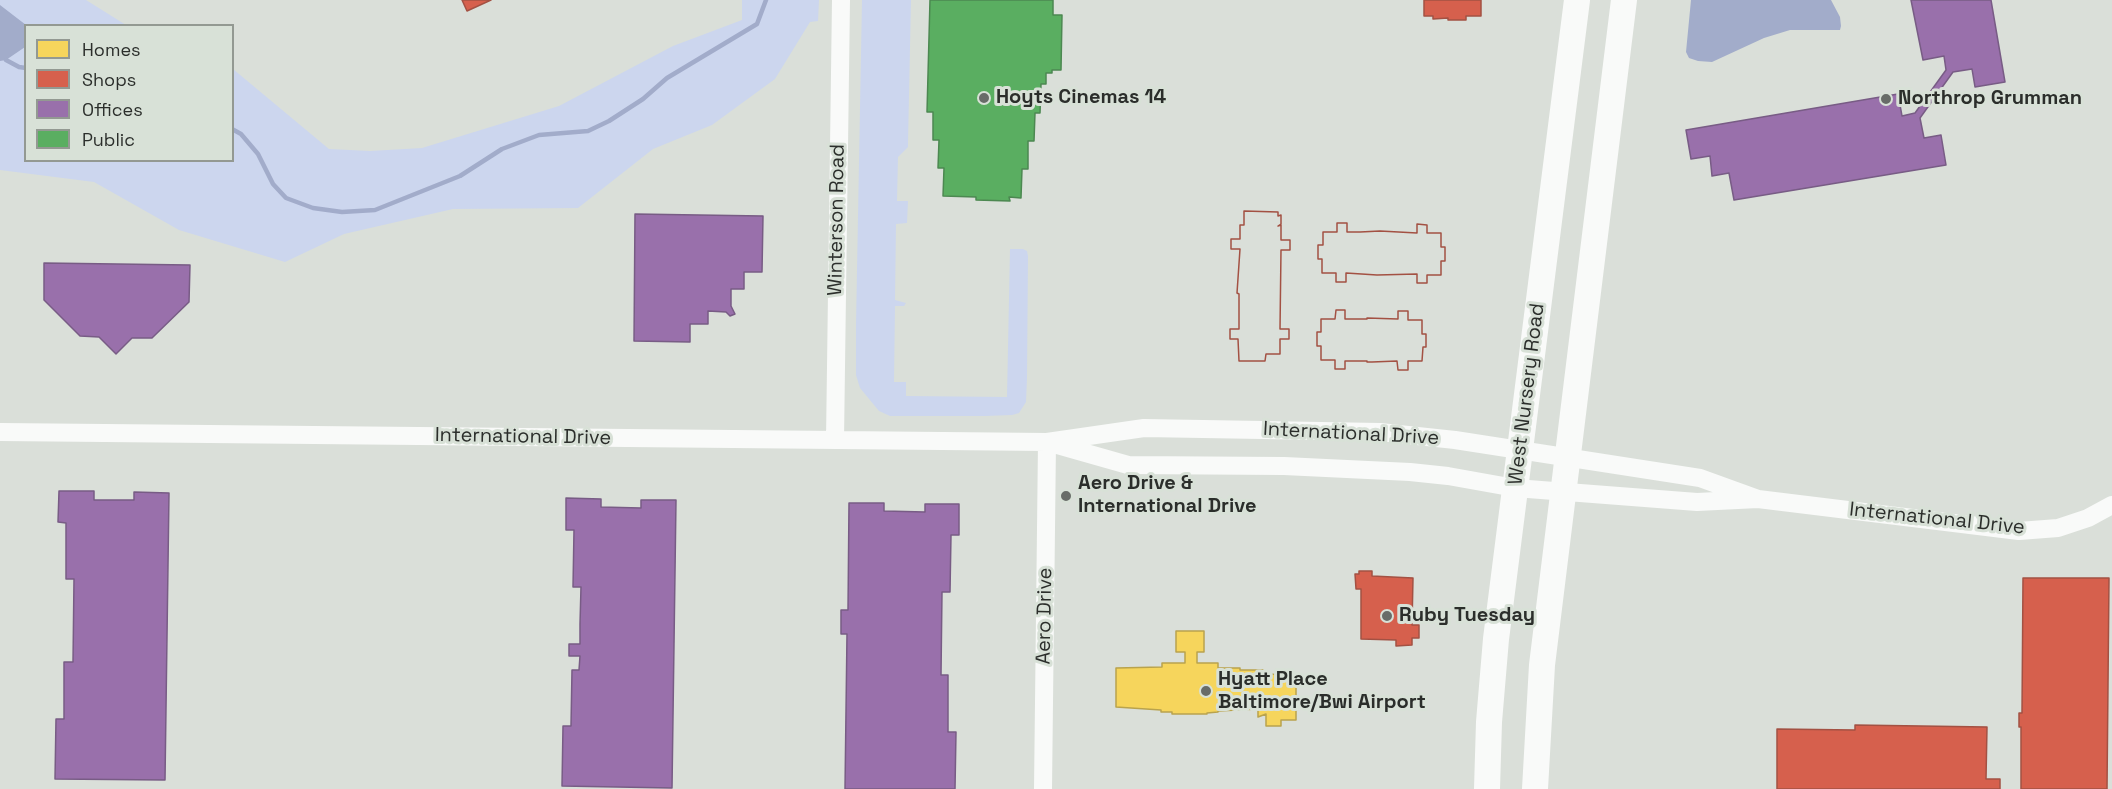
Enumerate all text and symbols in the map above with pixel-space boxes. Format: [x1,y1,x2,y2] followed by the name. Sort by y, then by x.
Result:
[24,24,234,162] legend
[82,38,141,61] text: Homes
[82,68,136,91] text: Shops
[996,86,1166,110] place label: Hoyts Cinemas 14
[1898,87,2082,111] place label: Northrop Grumman
[977,91,991,105] marker: Hoyts Cinemas 14
[1879,92,1893,106] marker: Northrop Grumman
[82,98,143,121] text: Offices
[82,128,135,151] text: Public
[824,144,850,296] street label: Winterson Road
[1504,302,1550,486] street label: West Nursery Road
[1262,417,1440,451] street label: International Drive
[435,423,611,451] street label: International Drive
[1078,472,1256,519] place label: Aero Drive & International Drive
[1059,489,1073,503] marker: Aero Drive & International Drive
[1848,498,2026,540] street label: International Drive
[1032,567,1058,665] street label: Aero Drive
[1399,604,1535,628] place label: Ruby Tuesday
[1380,609,1394,623] marker: Ruby Tuesday
[1218,668,1426,715] place label: Hyatt Place Baltimore/Bwi Airport
[1199,684,1213,698] marker: Hyatt Place Baltimore/Bwi Airport

